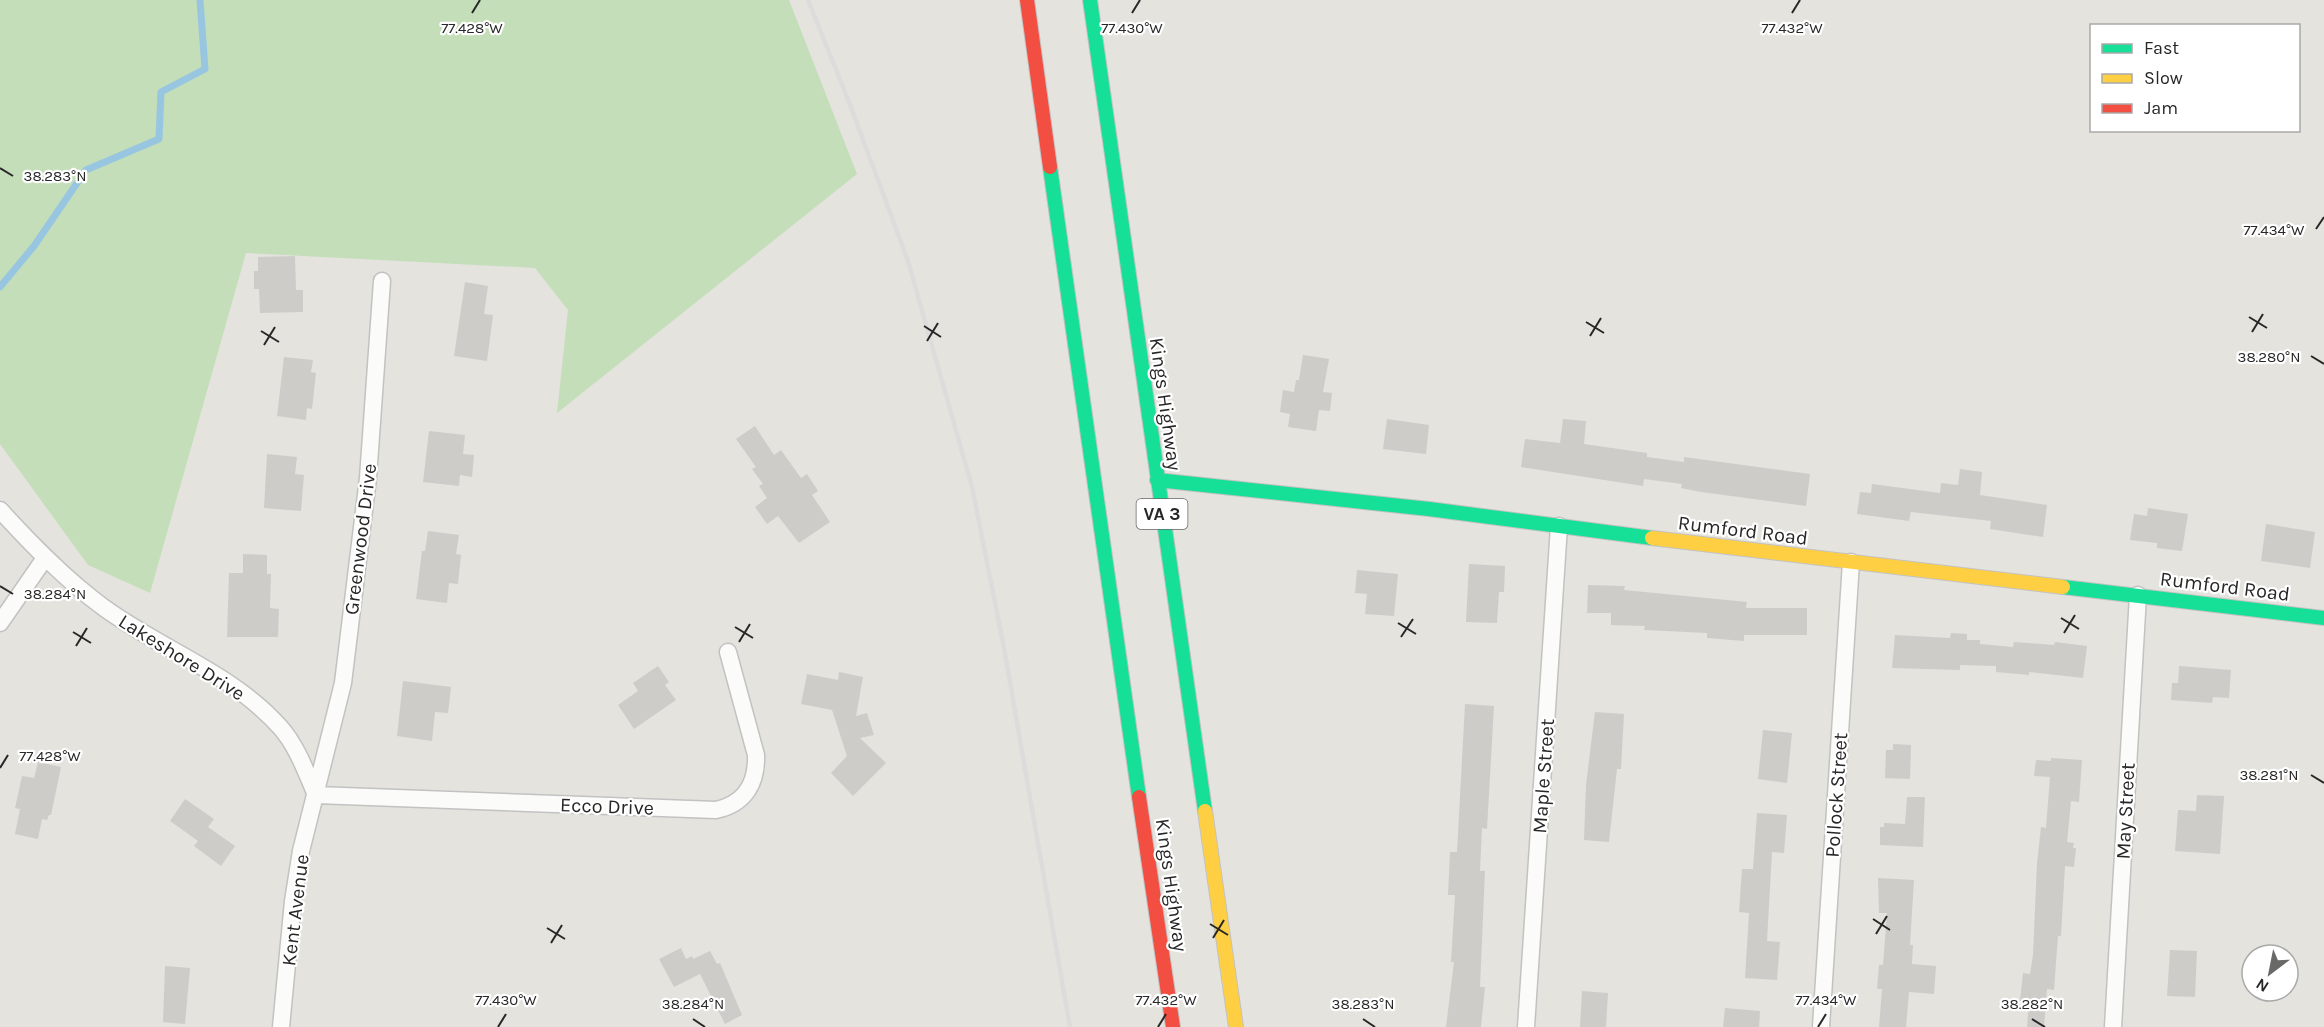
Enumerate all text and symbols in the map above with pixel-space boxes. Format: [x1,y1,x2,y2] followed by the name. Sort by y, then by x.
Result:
[441,19,503,37] text: 77.428°W
[1101,19,1163,37] text: 77.430°W
[1761,19,1823,37] text: 77.432°W
[2090,24,2300,132] legend
[2144,37,2179,59] text: Fast
[2144,67,2183,89] text: Slow
[2144,97,2178,119] text: Jam
[24,167,86,185] text: 38.283°N
[2244,221,2305,239] text: 77.434°W
[1145,336,1186,472] street label: Kings Highway
[2238,348,2300,366] text: 38.280°N
[340,462,381,616] street label: Greenwood Drive
[1136,499,1188,529] road number: VA 3
[1677,511,1809,550] street label: Rumford Road
[2159,567,2291,606] street label: Rumford Road
[24,585,86,603] text: 38.284°N
[114,609,249,705] street label: Lakeshore Drive
[1528,717,1559,834] street label: Maple Street
[1821,731,1852,858] street label: Pollock Street
[19,747,81,765] text: 77.428°W
[2111,762,2140,860] street label: May Street
[2240,766,2299,784] text: 38.281°N
[559,793,654,820] street label: Ecco Drive
[1151,817,1192,953] street label: Kings Highway
[277,853,314,967] street label: Kent Avenue
[2240,943,2300,1003] north arrow
[2252,974,2272,996] text: N
[475,991,537,1009] text: 77.430°W
[1135,991,1197,1009] text: 77.432°W
[1796,991,1857,1009] text: 77.434°W
[662,995,724,1013] text: 38.284°N
[1332,995,1394,1013] text: 38.283°N
[2001,995,2063,1013] text: 38.282°N

